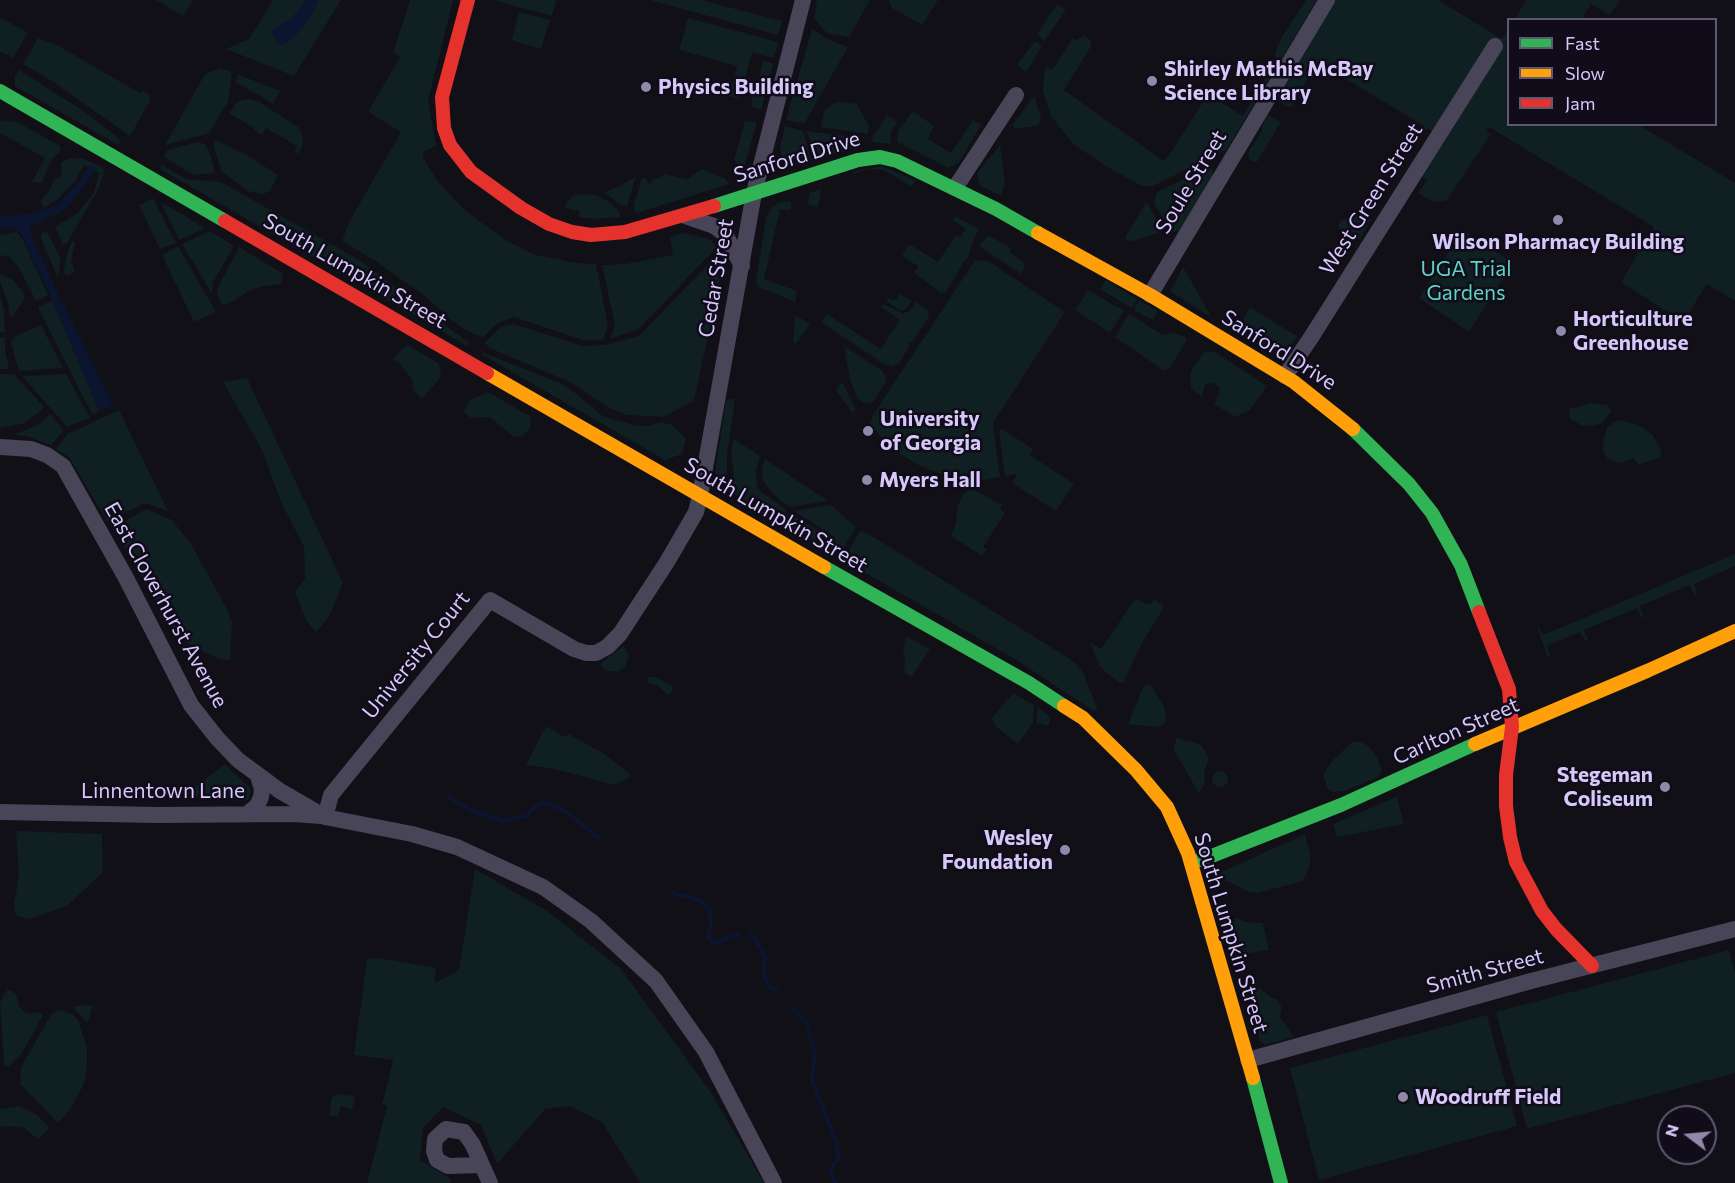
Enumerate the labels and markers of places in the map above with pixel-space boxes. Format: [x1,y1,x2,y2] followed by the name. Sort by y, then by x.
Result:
[1164,56,1374,106] place label: Shirley Mathis McBay Science Library
[658,74,814,100] place label: Physics Building
[1145,74,1159,88] marker: Shirley Mathis McBay Science Library
[639,80,653,94] marker: Physics Building
[1551,213,1565,227] marker: Wilson Pharmacy Building
[1432,229,1684,255] place label: Wilson Pharmacy Building
[1573,306,1693,356] place label: Horticulture Greenhouse
[1554,324,1568,338] marker: Horticulture Greenhouse
[880,406,981,456] place label: University of Georgia
[861,424,875,438] marker: University of Georgia
[879,467,981,493] place label: Myers Hall
[860,473,874,487] marker: Myers Hall
[1557,762,1653,812] place label: Stegeman Coliseum
[1658,780,1672,794] marker: Stegeman Coliseum
[942,825,1053,875] place label: Wesley Foundation
[1058,843,1072,857] marker: Wesley Foundation
[1415,1084,1561,1110] place label: Woodruff Field
[1396,1090,1410,1104] marker: Woodruff Field

